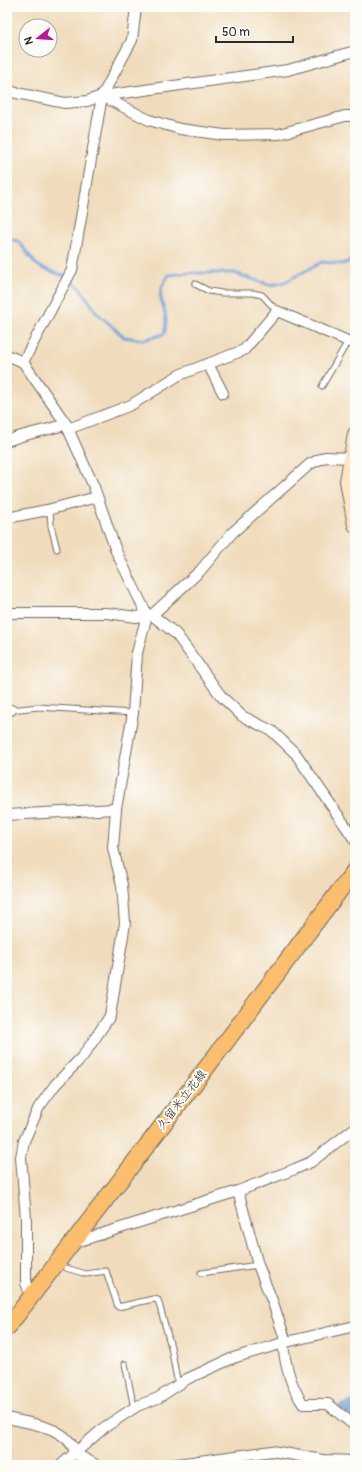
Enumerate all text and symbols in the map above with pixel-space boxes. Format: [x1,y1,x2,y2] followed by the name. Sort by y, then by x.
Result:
[18,18,58,58] north arrow
[216,18,293,44] scale bar
[222,25,250,40] text: 50 m
[21,35,36,46] text: N
[154,1067,210,1133] street label: 久留米立花線

